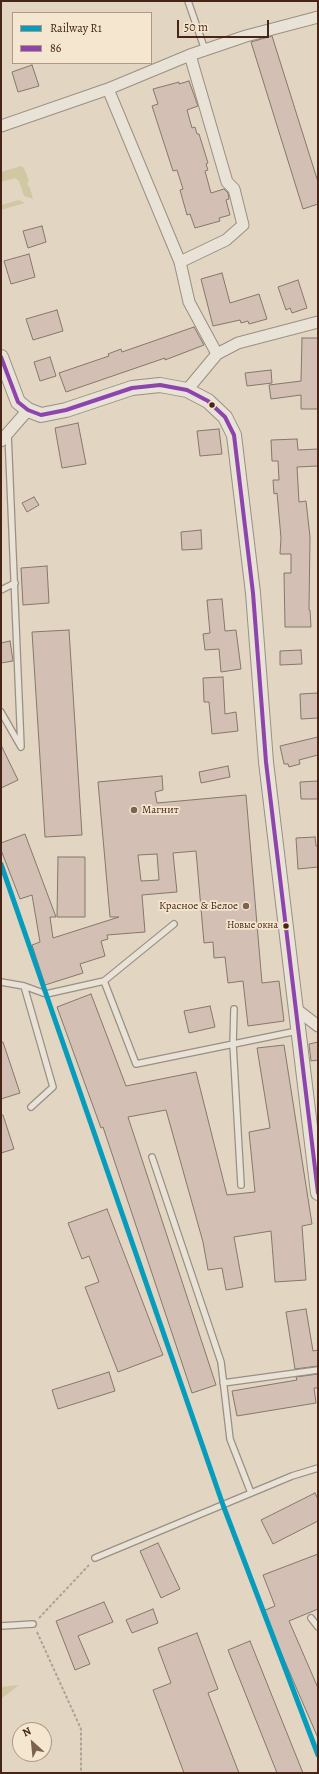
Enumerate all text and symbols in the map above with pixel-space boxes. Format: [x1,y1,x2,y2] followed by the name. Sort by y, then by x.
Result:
[12,12,152,64] legend
[179,12,271,38] scale bar
[184,19,208,35] text: 50 m
[50,20,102,36] text: Railway R1
[50,40,61,56] text: 86
[207,400,217,410] unlabelled marker
[142,803,179,817] place label: Магнит
[129,805,139,815] marker: Магнит
[159,899,238,913] place label: Красное & Белое
[241,901,251,911] marker: Красное & Белое
[227,920,278,932] place label: Новые окна
[281,921,291,931] marker: Новые окна
[12,1722,52,1762] north arrow
[20,1723,34,1740] text: N

